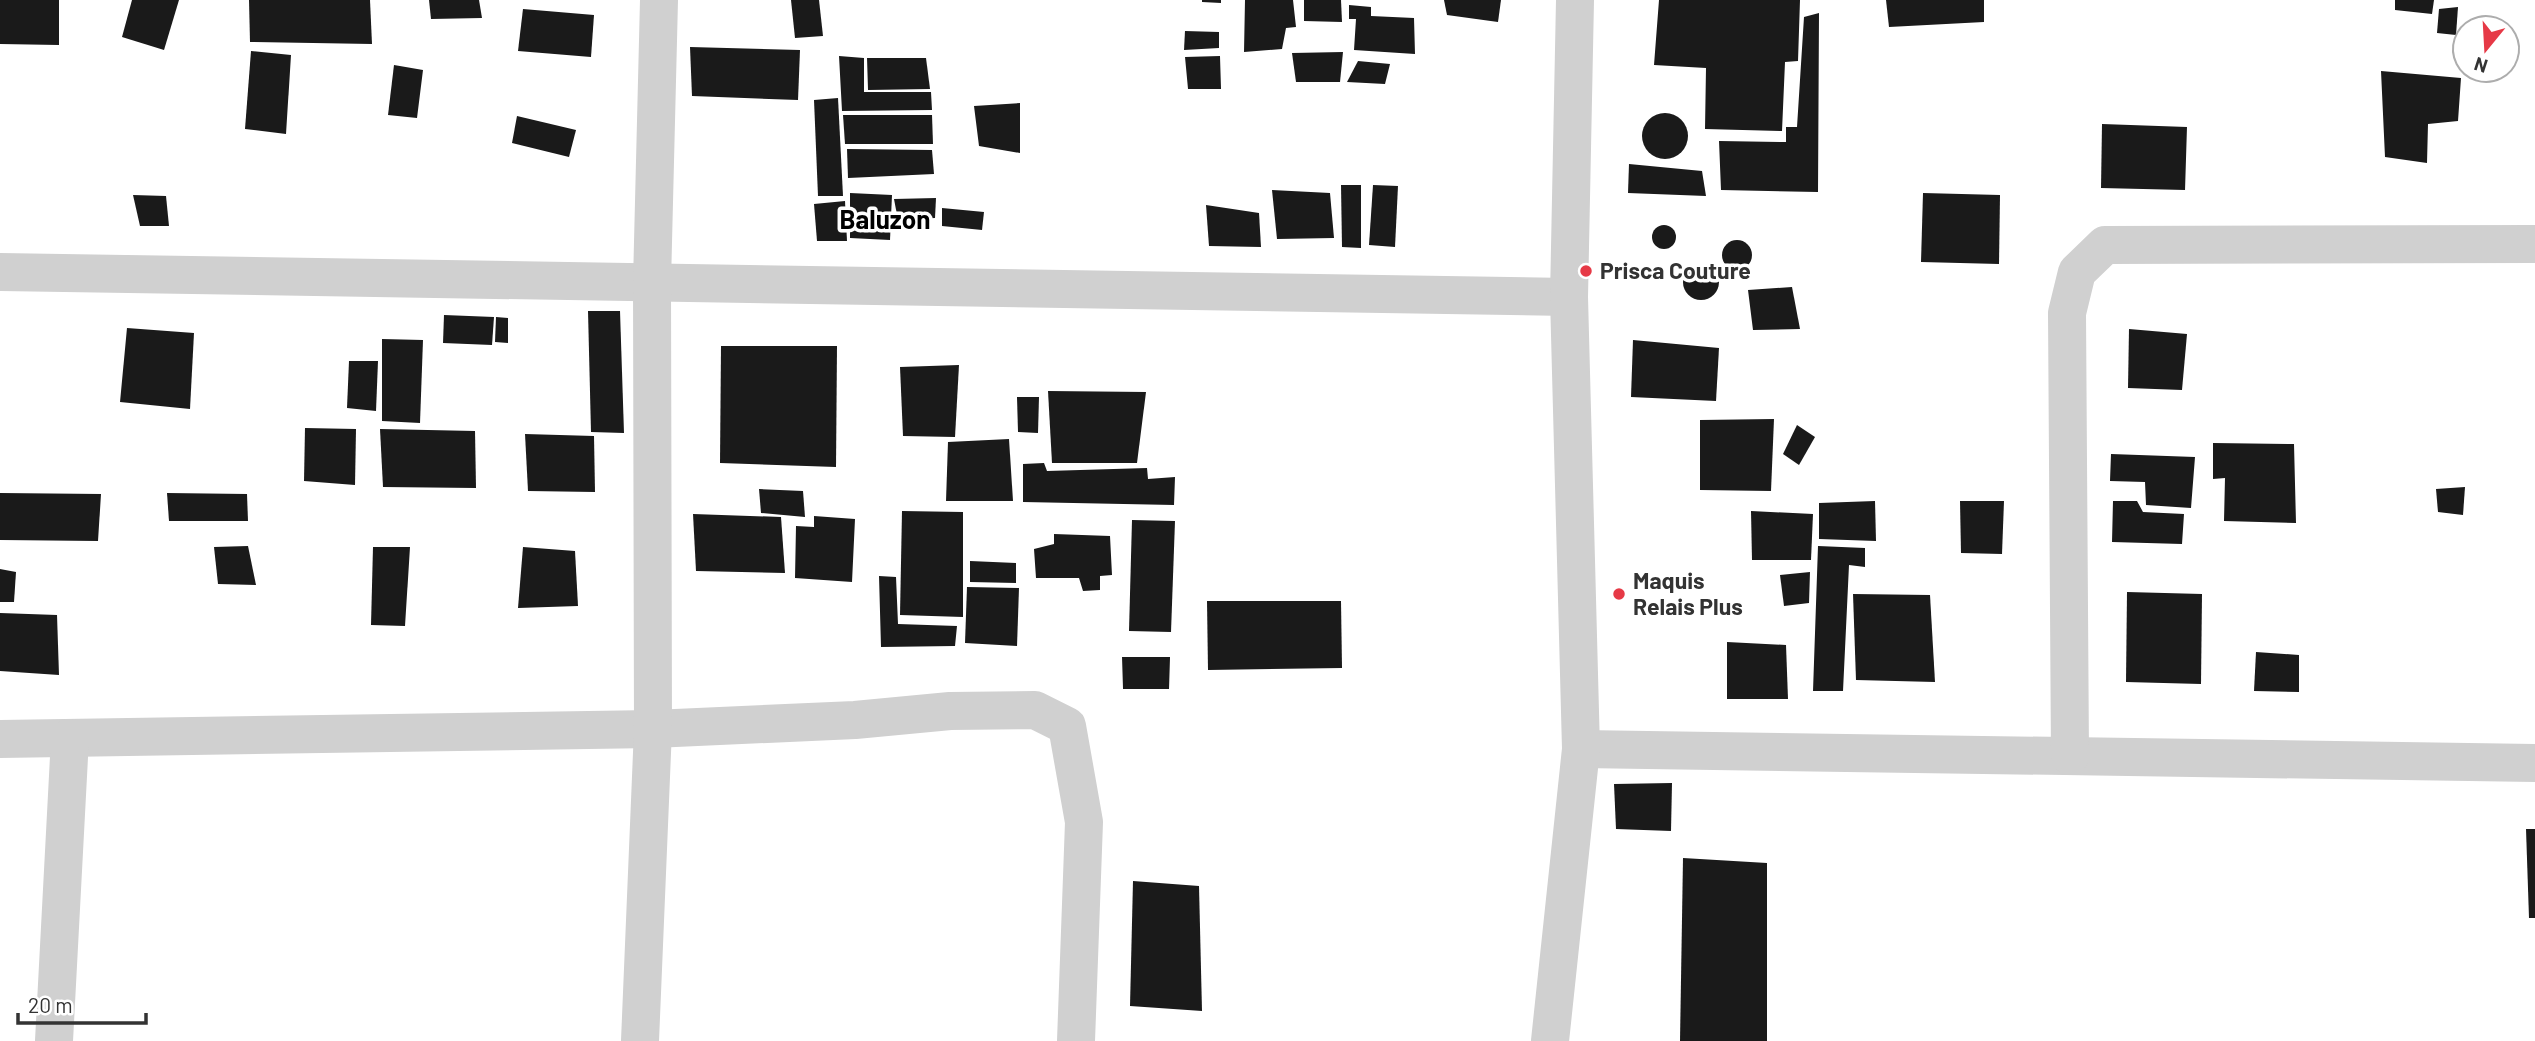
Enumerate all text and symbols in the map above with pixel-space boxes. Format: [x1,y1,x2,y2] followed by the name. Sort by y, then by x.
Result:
[2451,14,2521,84] north arrow
[2471,53,2490,79] text: N
[840,203,930,234] district label: Baluzon
[1600,256,1751,284] place label: Prisca Couture
[1578,263,1594,279] marker: Prisca Couture
[1633,566,1743,620] place label: Maquis Relais Plus
[1611,586,1627,602] marker: Maquis Relais Plus
[18,982,145,1026] scale bar
[28,992,73,1017] text: 20 m

